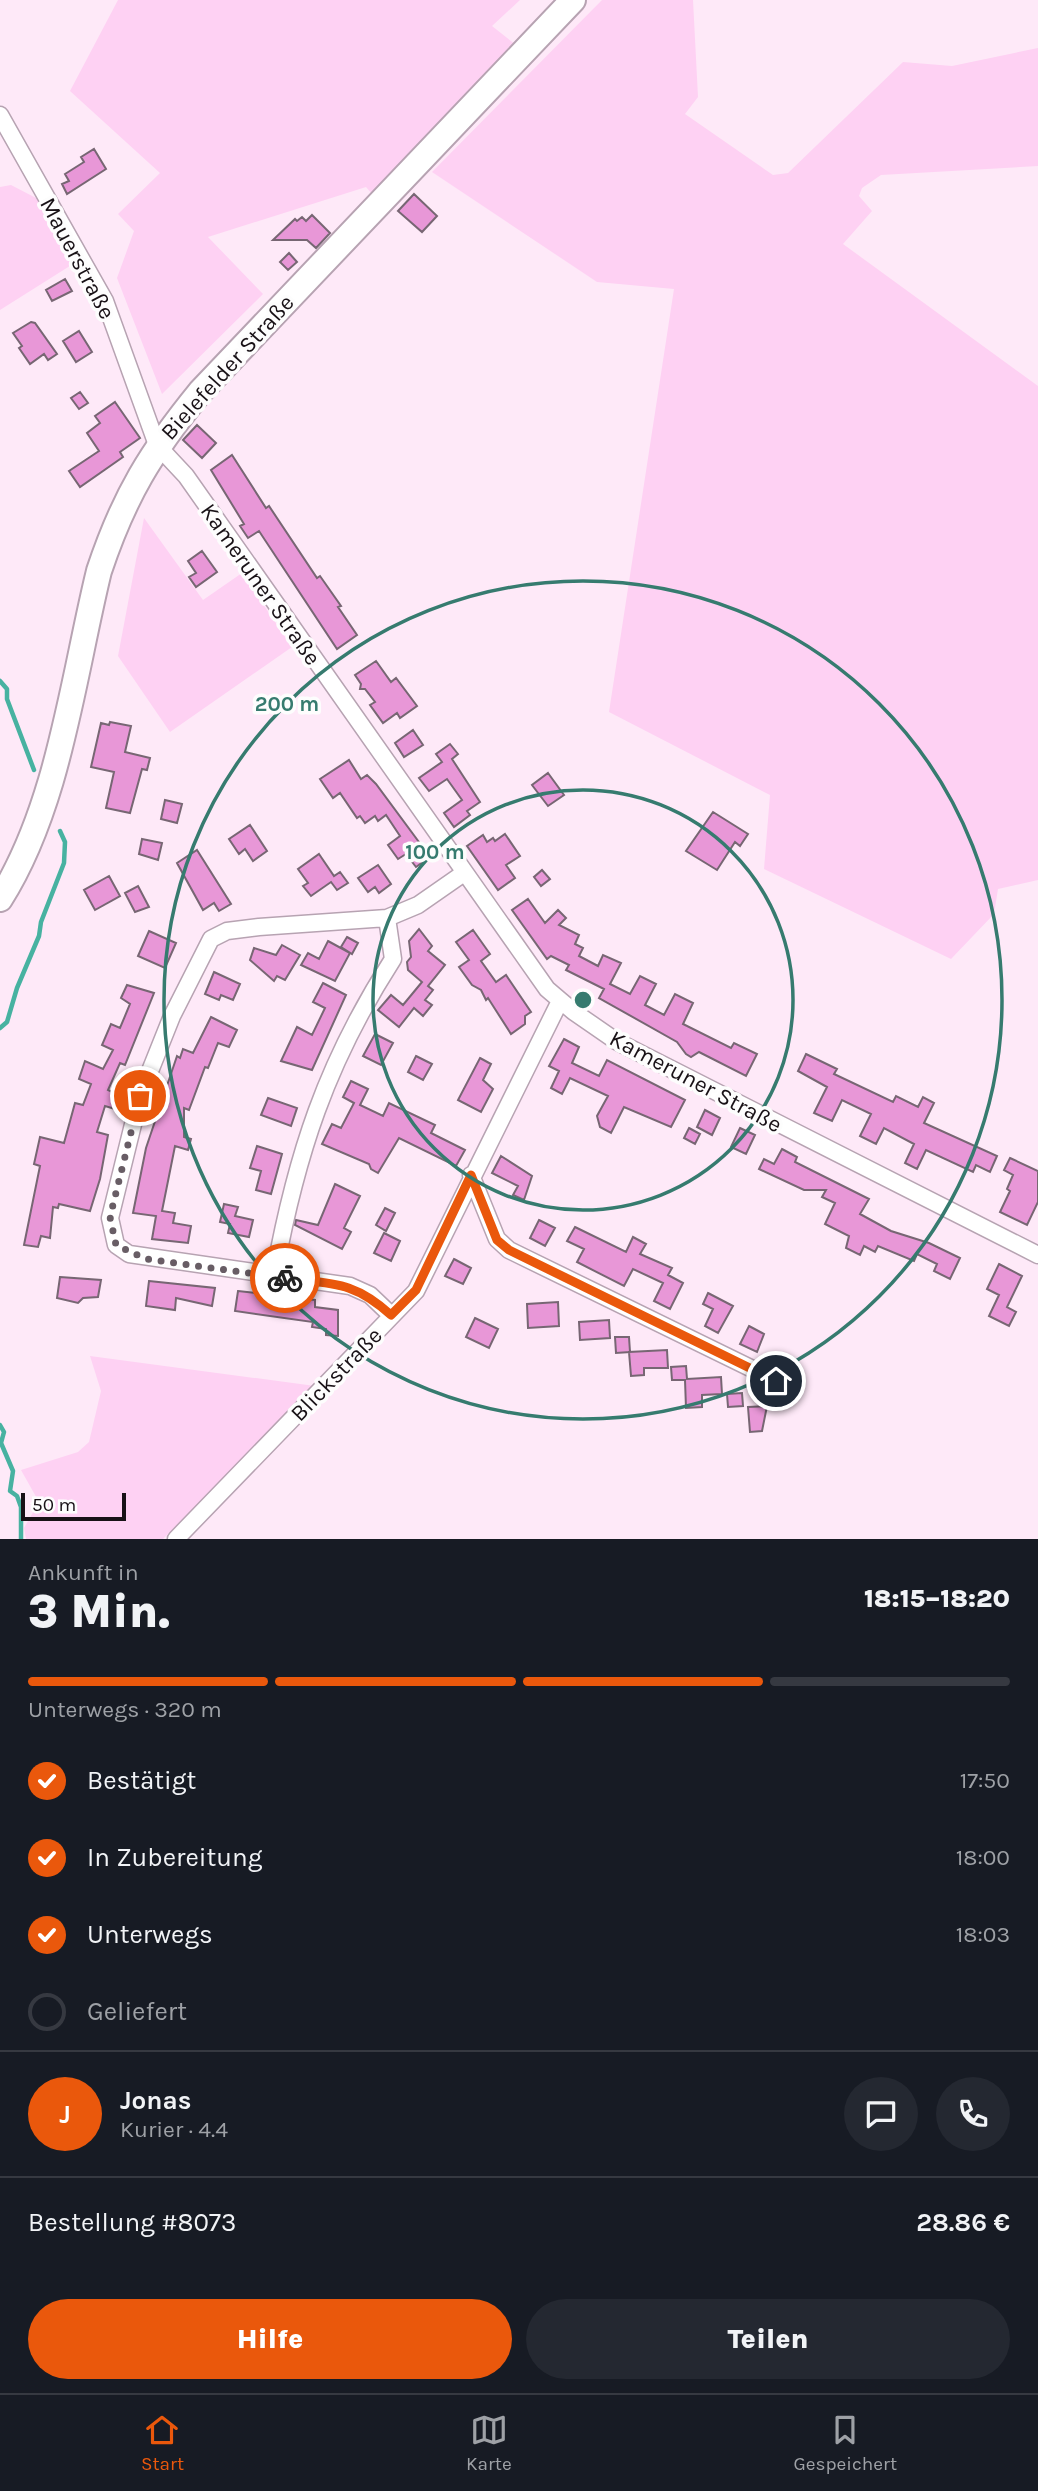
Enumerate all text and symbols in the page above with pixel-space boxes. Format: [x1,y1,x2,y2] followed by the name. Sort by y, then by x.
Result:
[34,193,121,324] street label: Mauerstraße
[155,289,300,445] street label: Bielefelder Straße
[195,498,326,670] street label: Kameruner Straße
[255,692,319,716] text: 200 m
[405,840,465,864] text: 100 m
[571,988,595,1012] centre of rings
[605,1025,786,1138] street label: Kameruner Straße
[110,1066,170,1126] pin
[121,1077,159,1115] icon: bag
[250,1243,320,1313] courier
[266,1259,304,1297] icon: bike
[285,1322,388,1427] street label: Blickstraße
[746,1351,806,1411] pin
[757,1362,795,1400] icon: home
[21,1490,126,1522] scale bar
[32,1494,76,1516] text: 50 m
[28,1559,139,1586] text: Ankunft in
[864,1583,1010,1614] text: 18:15–18:20
[28,1585,170,1639] text: 3 Min.
[28,1696,222,1723] text: Unterwegs · 320 m
[28,1762,66,1800] icon: check
[87,1765,196,1796] text: Bestätigt
[960,1767,1010,1794] text: 17:50
[28,1839,66,1877] icon: check
[87,1842,262,1873] text: In Zubereitung
[956,1844,1010,1871] text: 18:00
[28,1916,66,1954] icon: check
[87,1919,213,1950] text: Unterwegs
[956,1921,1010,1948] text: 18:03
[87,1996,187,2027] text: Geliefert
[844,2077,918,2151] button: chat
[936,2077,1010,2151] button: phone
[120,2085,191,2116] text: Jonas
[59,2099,71,2130] text: J
[120,2116,228,2143] text: Kurier · 4.4
[28,2207,236,2238] text: Bestellung #8073
[916,2207,1010,2238] text: 28.86 €
[28,2299,512,2379] button: Hilfe
[526,2299,1010,2379] button: Teilen
[141,2411,184,2475] tab: Start
[466,2411,512,2475] tab: Karte
[794,2411,897,2475] tab: Gespeichert

